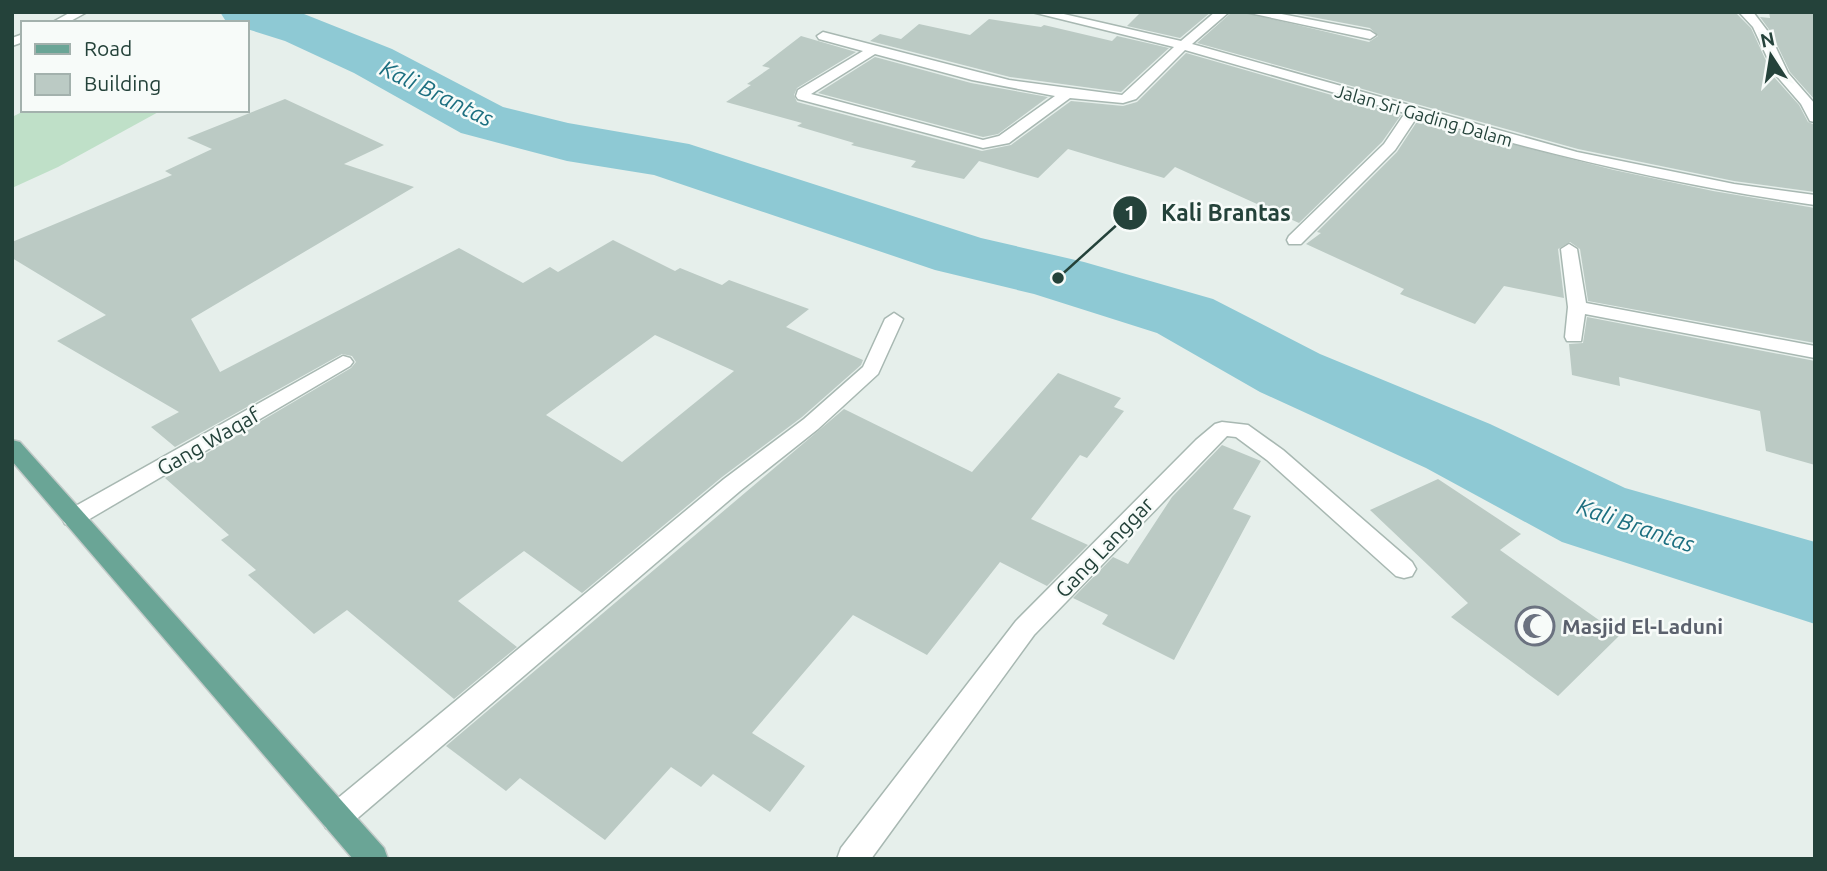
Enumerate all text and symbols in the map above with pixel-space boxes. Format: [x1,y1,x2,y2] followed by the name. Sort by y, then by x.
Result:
[21,21,248,112] legend
[1736,21,1806,91] north arrow
[1758,27,1777,52] text: N
[84,36,132,60] text: Road
[376,55,498,131] water label: Kali Brantas
[84,71,161,95] text: Building
[1333,80,1515,150] street label: Jalan Sri Gading Dalam
[1112,191,1305,235] callout: Kali Brantas
[1124,200,1136,224] text: 1
[1161,200,1291,225] text: Kali Brantas
[152,401,264,480] street label: Gang Waqaf
[1050,492,1158,602] street label: Gang Langgar
[1574,493,1698,557] water label: Kali Brantas
[1514,605,1556,647] mosque icon: Masjid El-Laduni
[1562,614,1723,638] place label: Masjid El-Laduni

